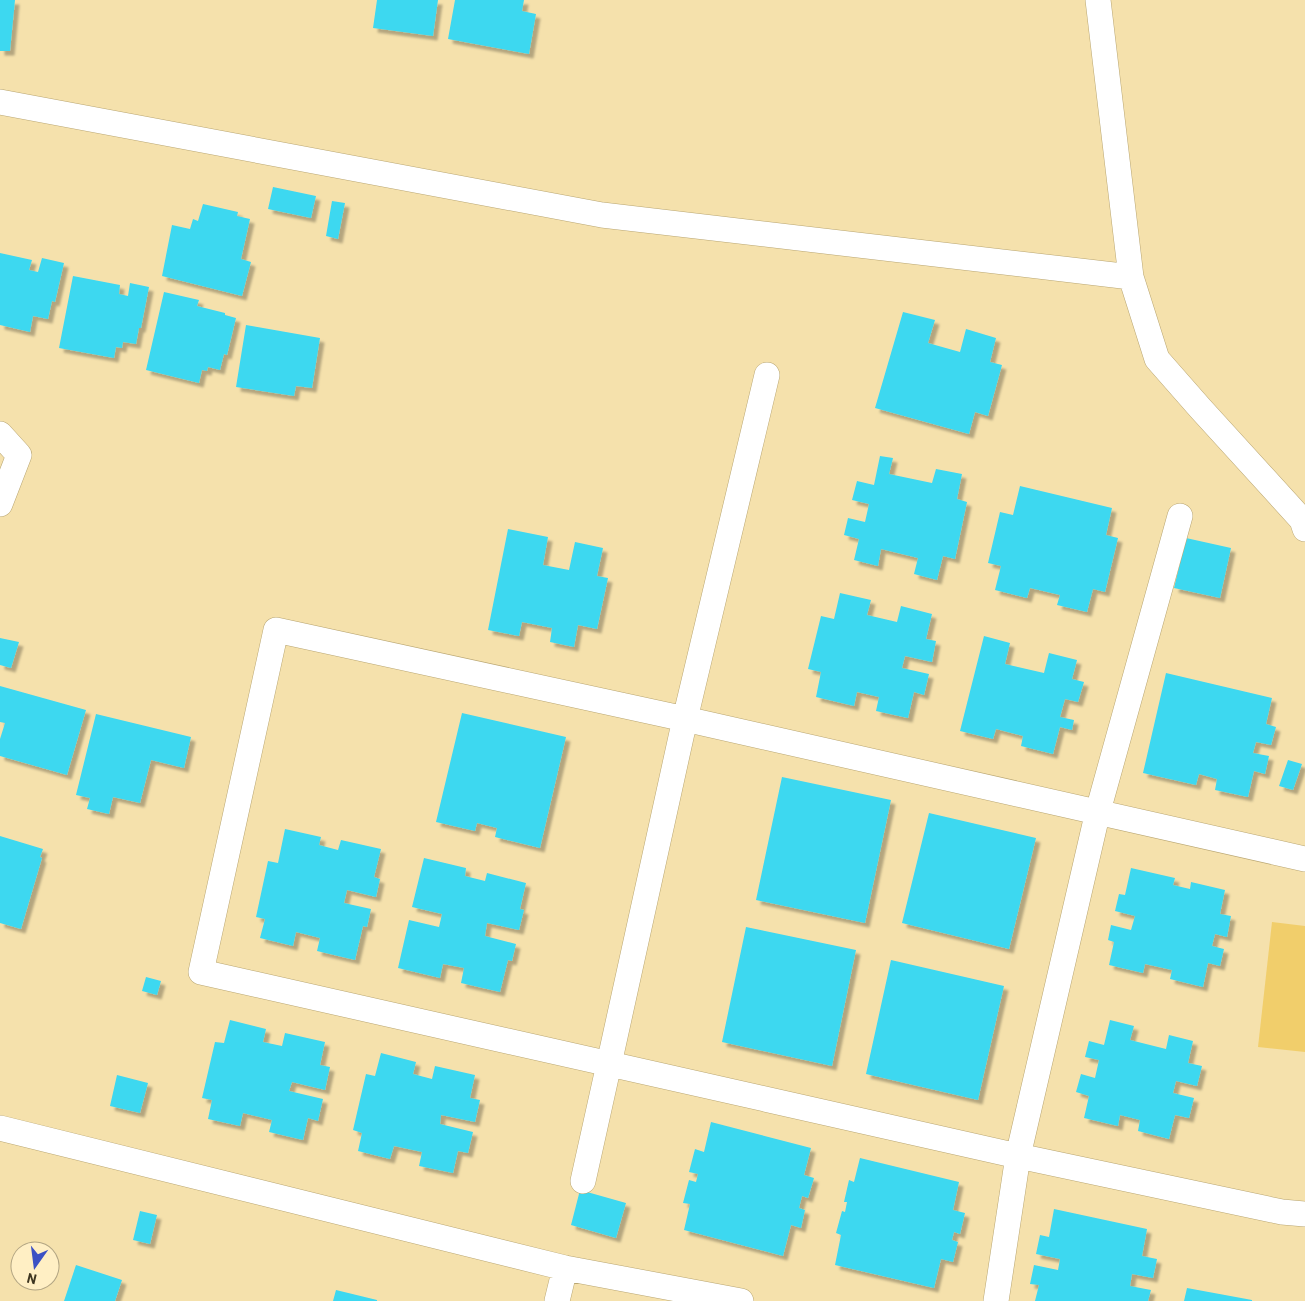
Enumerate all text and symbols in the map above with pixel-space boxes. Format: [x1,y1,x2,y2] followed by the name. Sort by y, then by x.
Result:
[10,1241,60,1291] north arrow
[25,1270,38,1288] text: N

